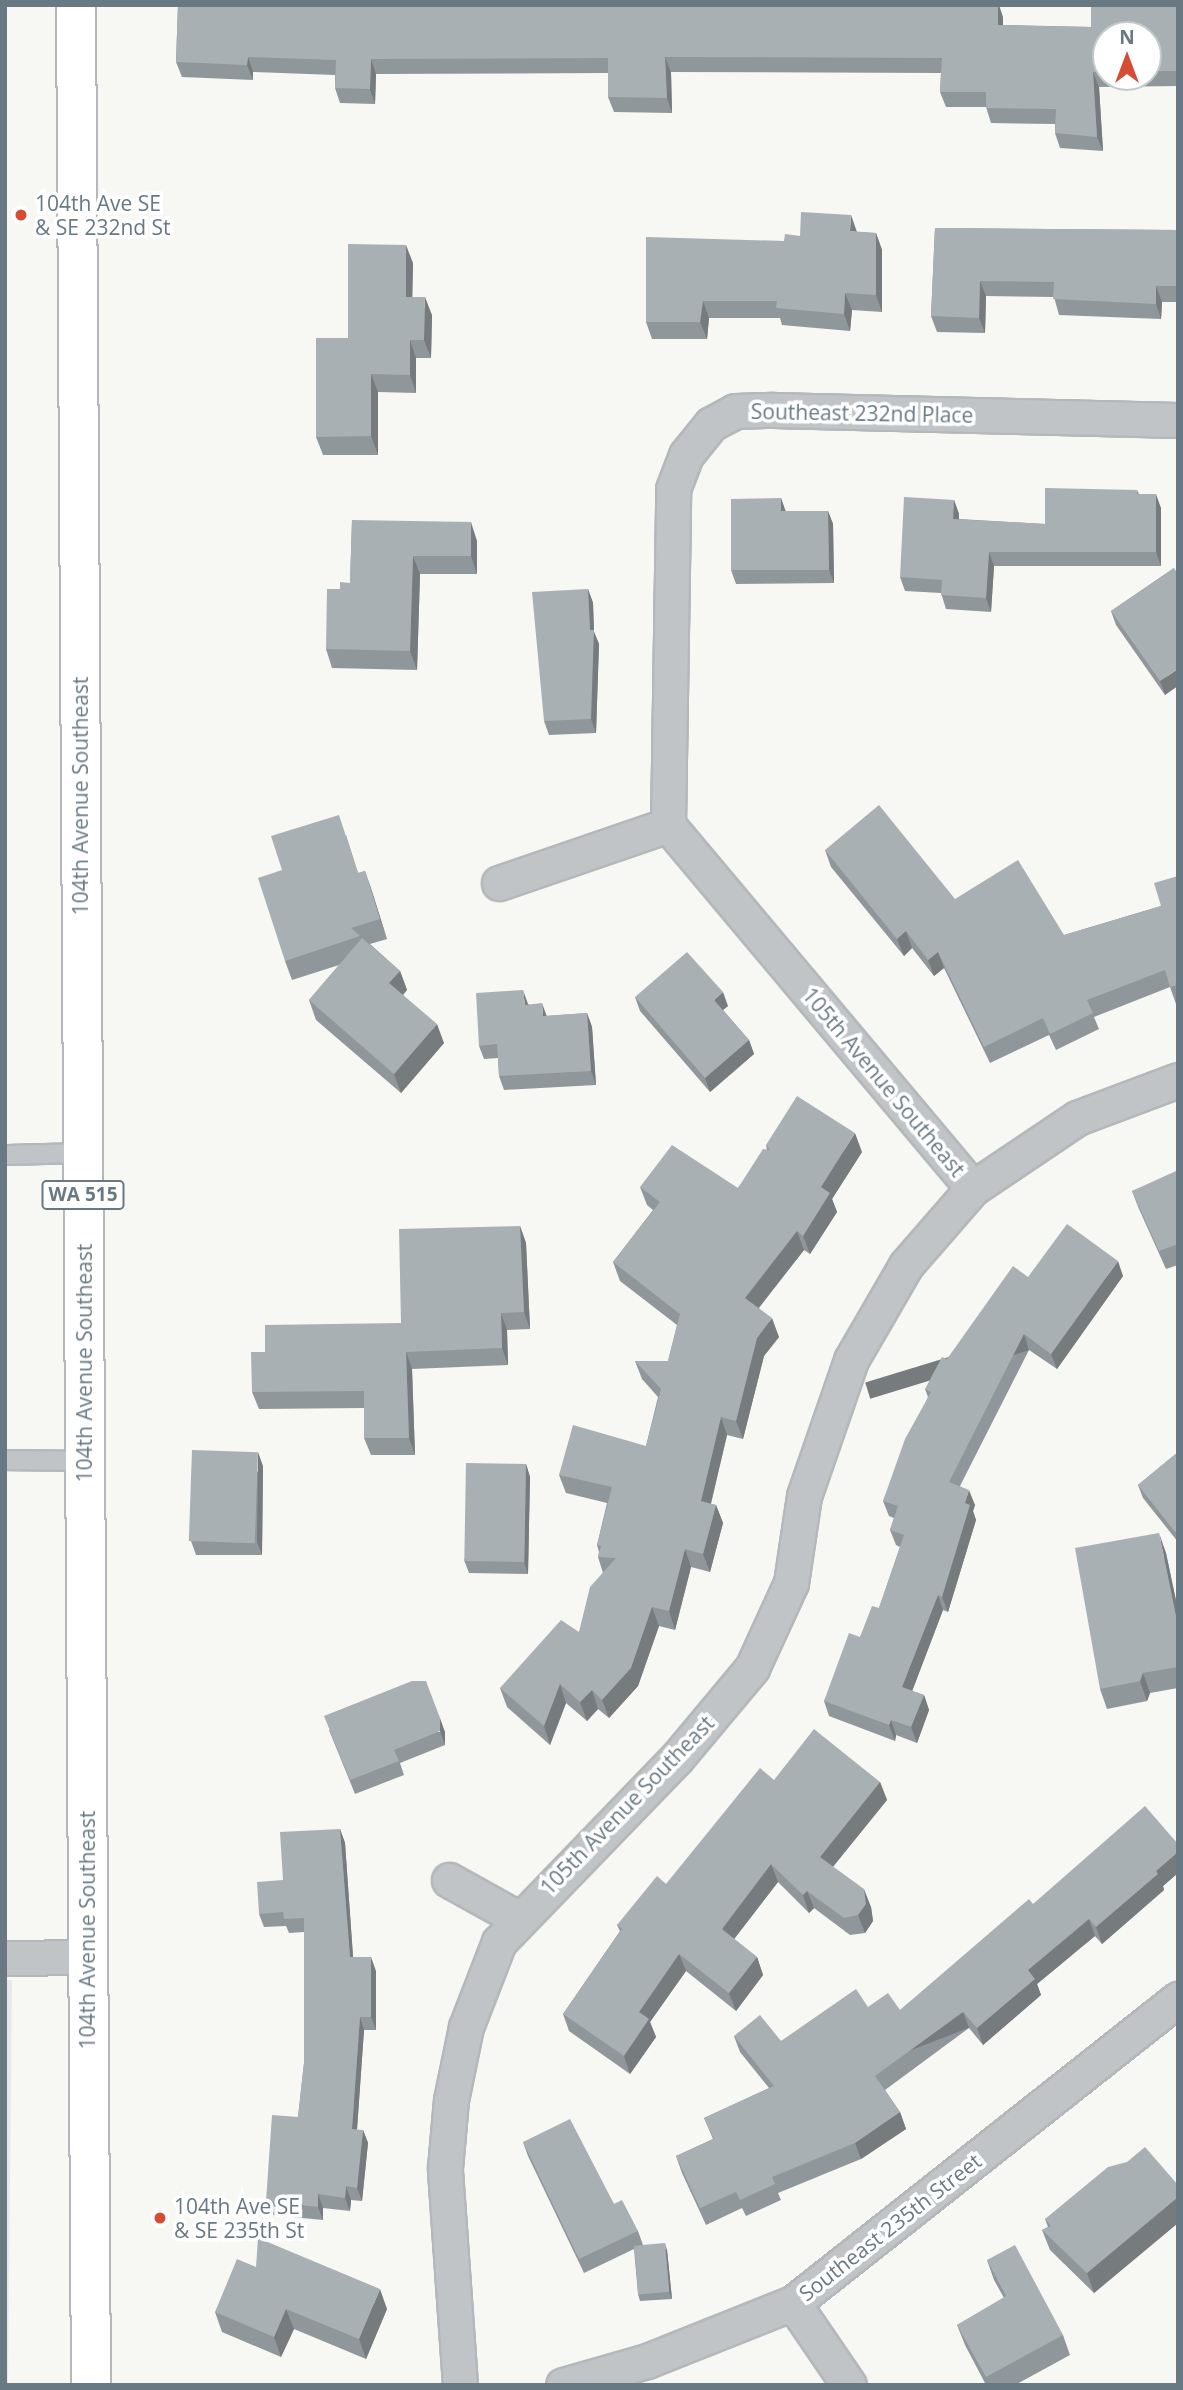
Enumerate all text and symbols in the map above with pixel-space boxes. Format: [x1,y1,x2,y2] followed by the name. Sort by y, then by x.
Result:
[1092,21,1162,91] north arrow
[1119,24,1135,50] text: N
[35,190,171,240] place label: 104th Ave SE & SE 232nd St
[13,207,29,223] marker: 104th Ave SE & SE 232nd St
[751,398,973,428] street label: Southeast 232nd Place
[67,677,93,915] street label: 104th Avenue Southeast
[798,982,970,1182] street label: 105th Avenue Southeast
[41,1180,125,1210] road number: WA 515
[71,1244,97,1482] street label: 104th Avenue Southeast
[535,1710,719,1900] street label: 105th Avenue Southeast
[74,1811,100,2049] street label: 104th Avenue Southeast
[794,2148,986,2306] street label: Southeast 235th Street
[174,2193,304,2243] place label: 104th Ave SE & SE 235th St
[152,2210,168,2226] marker: 104th Ave SE & SE 235th St

